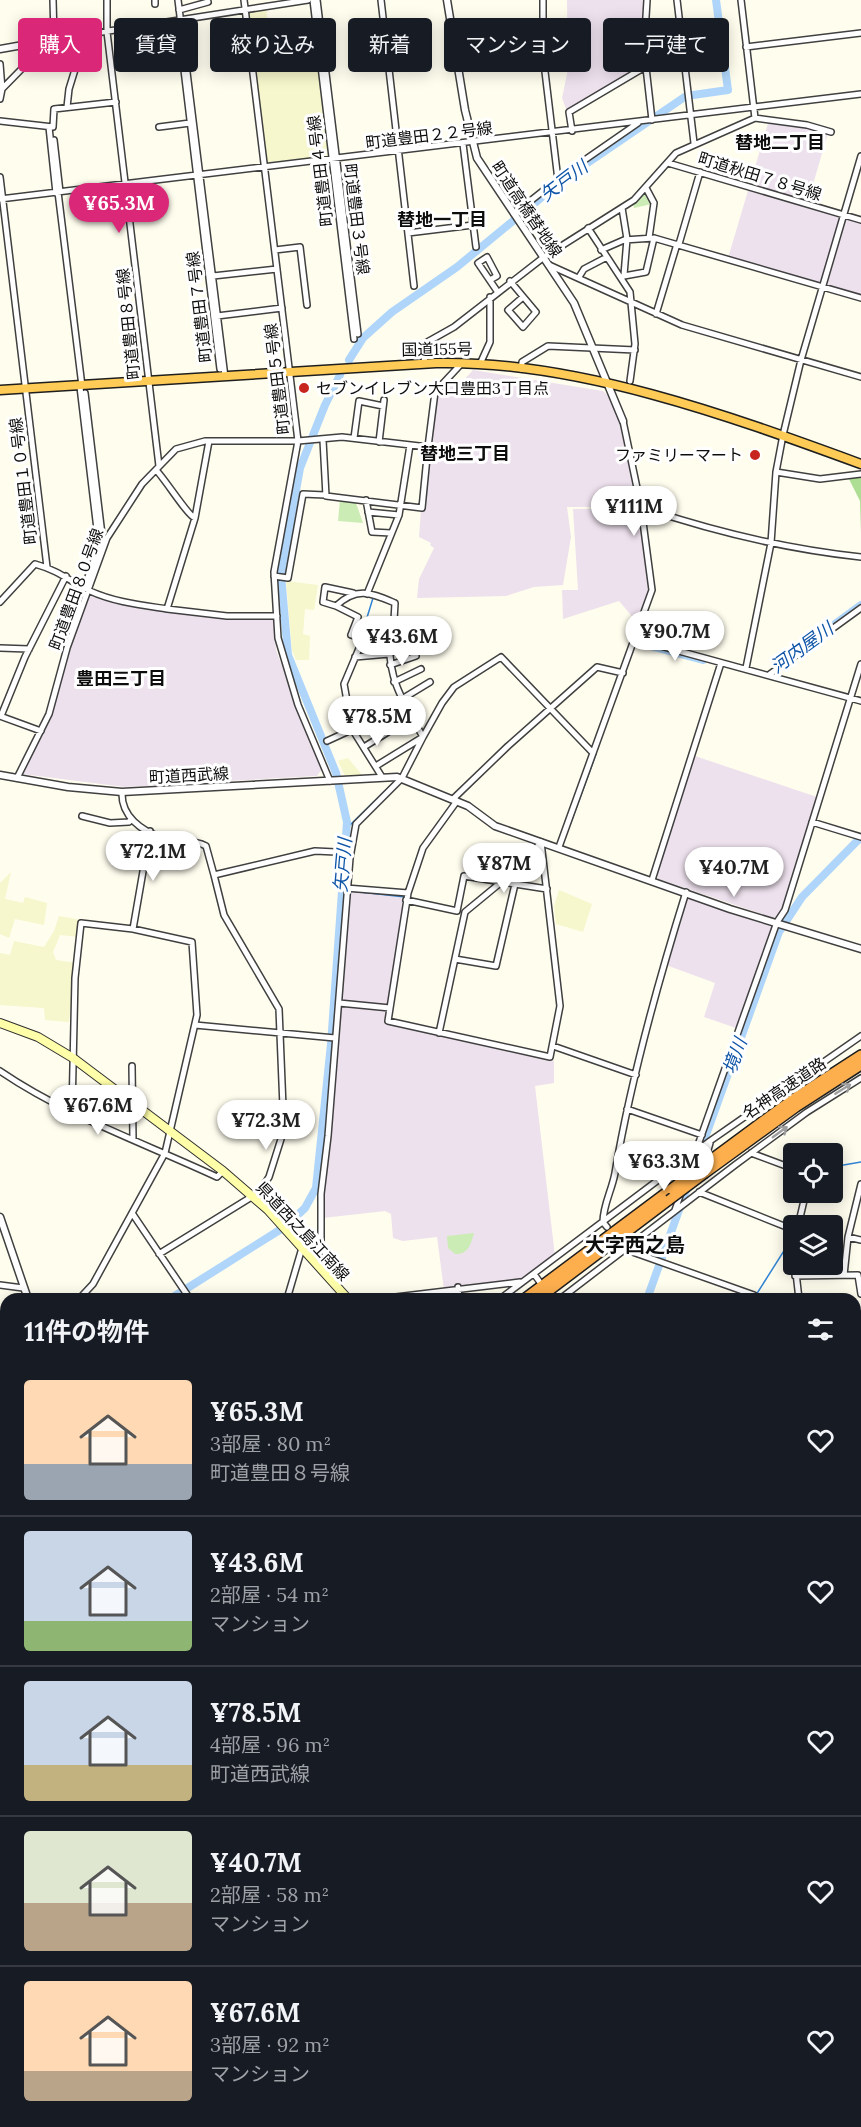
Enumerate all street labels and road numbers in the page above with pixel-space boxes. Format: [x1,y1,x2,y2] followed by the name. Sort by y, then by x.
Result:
[303,114,337,228] street label: 町道豊田４号線
[364,117,494,153] street label: 町道豊田２２号線
[696,148,824,204] street label: 町道秋田７８号線
[487,157,567,261] street label: 町道高橋替地線
[340,162,374,276] street label: 町道豊田３号線
[182,250,216,364] street label: 町道豊田７号線
[112,267,144,381] street label: 町道豊田８号線
[260,322,294,436] street label: 町道豊田５号線
[401,338,473,360] street label: 国道155号
[5,416,41,546] street label: 町道豊田１０号線
[45,525,107,653] street label: 町道豊田８０号線
[149,763,229,787] street label: 町道西武線
[739,1053,829,1123] street label: 名神高速道路
[252,1177,354,1285] street label: 県道西之島江南線

